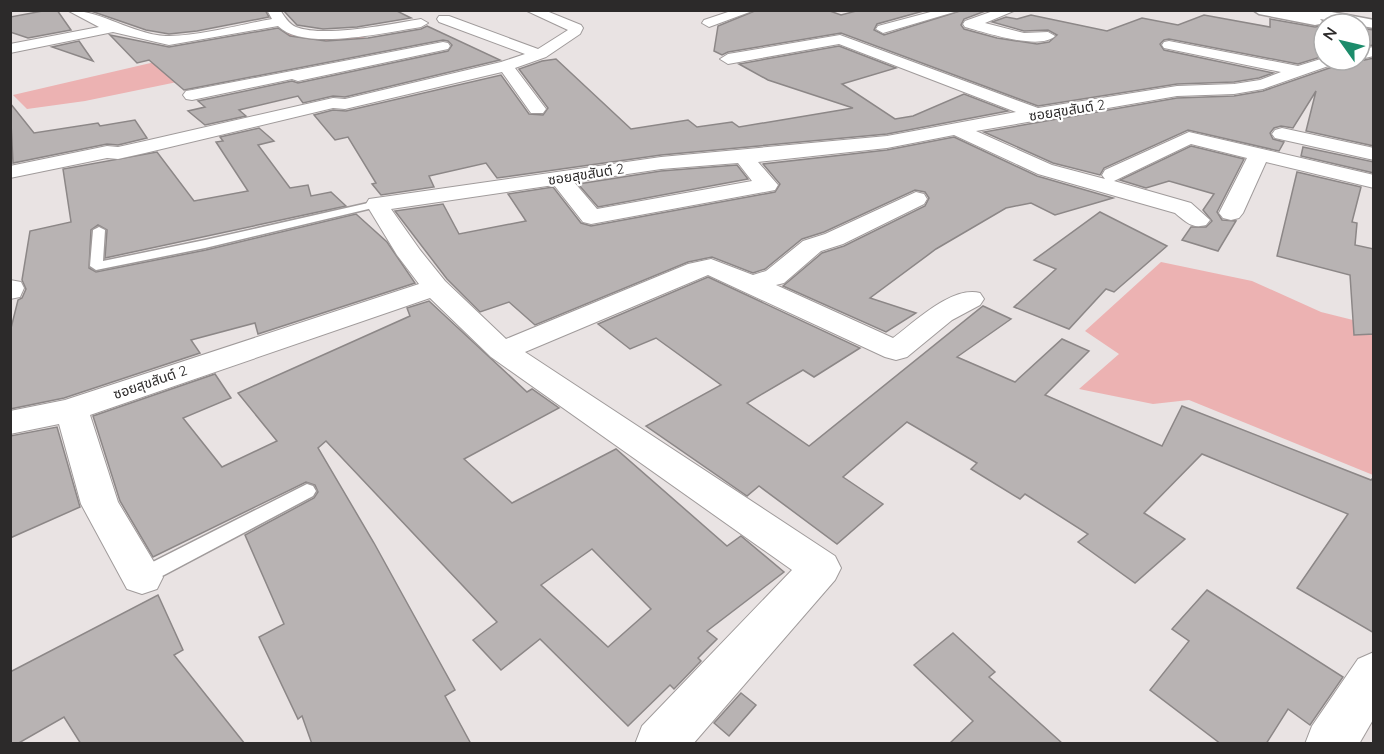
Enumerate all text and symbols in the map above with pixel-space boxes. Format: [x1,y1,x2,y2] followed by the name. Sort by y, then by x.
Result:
[1312,12,1372,72] north arrow
[1318,23,1341,44] text: N
[1028,95,1107,125] street label: ซอยสุขสันต์ 2
[547,159,626,189] street label: ซอยสุขสันต์ 2
[111,361,190,403] street label: ซอยสุขสันต์ 2

